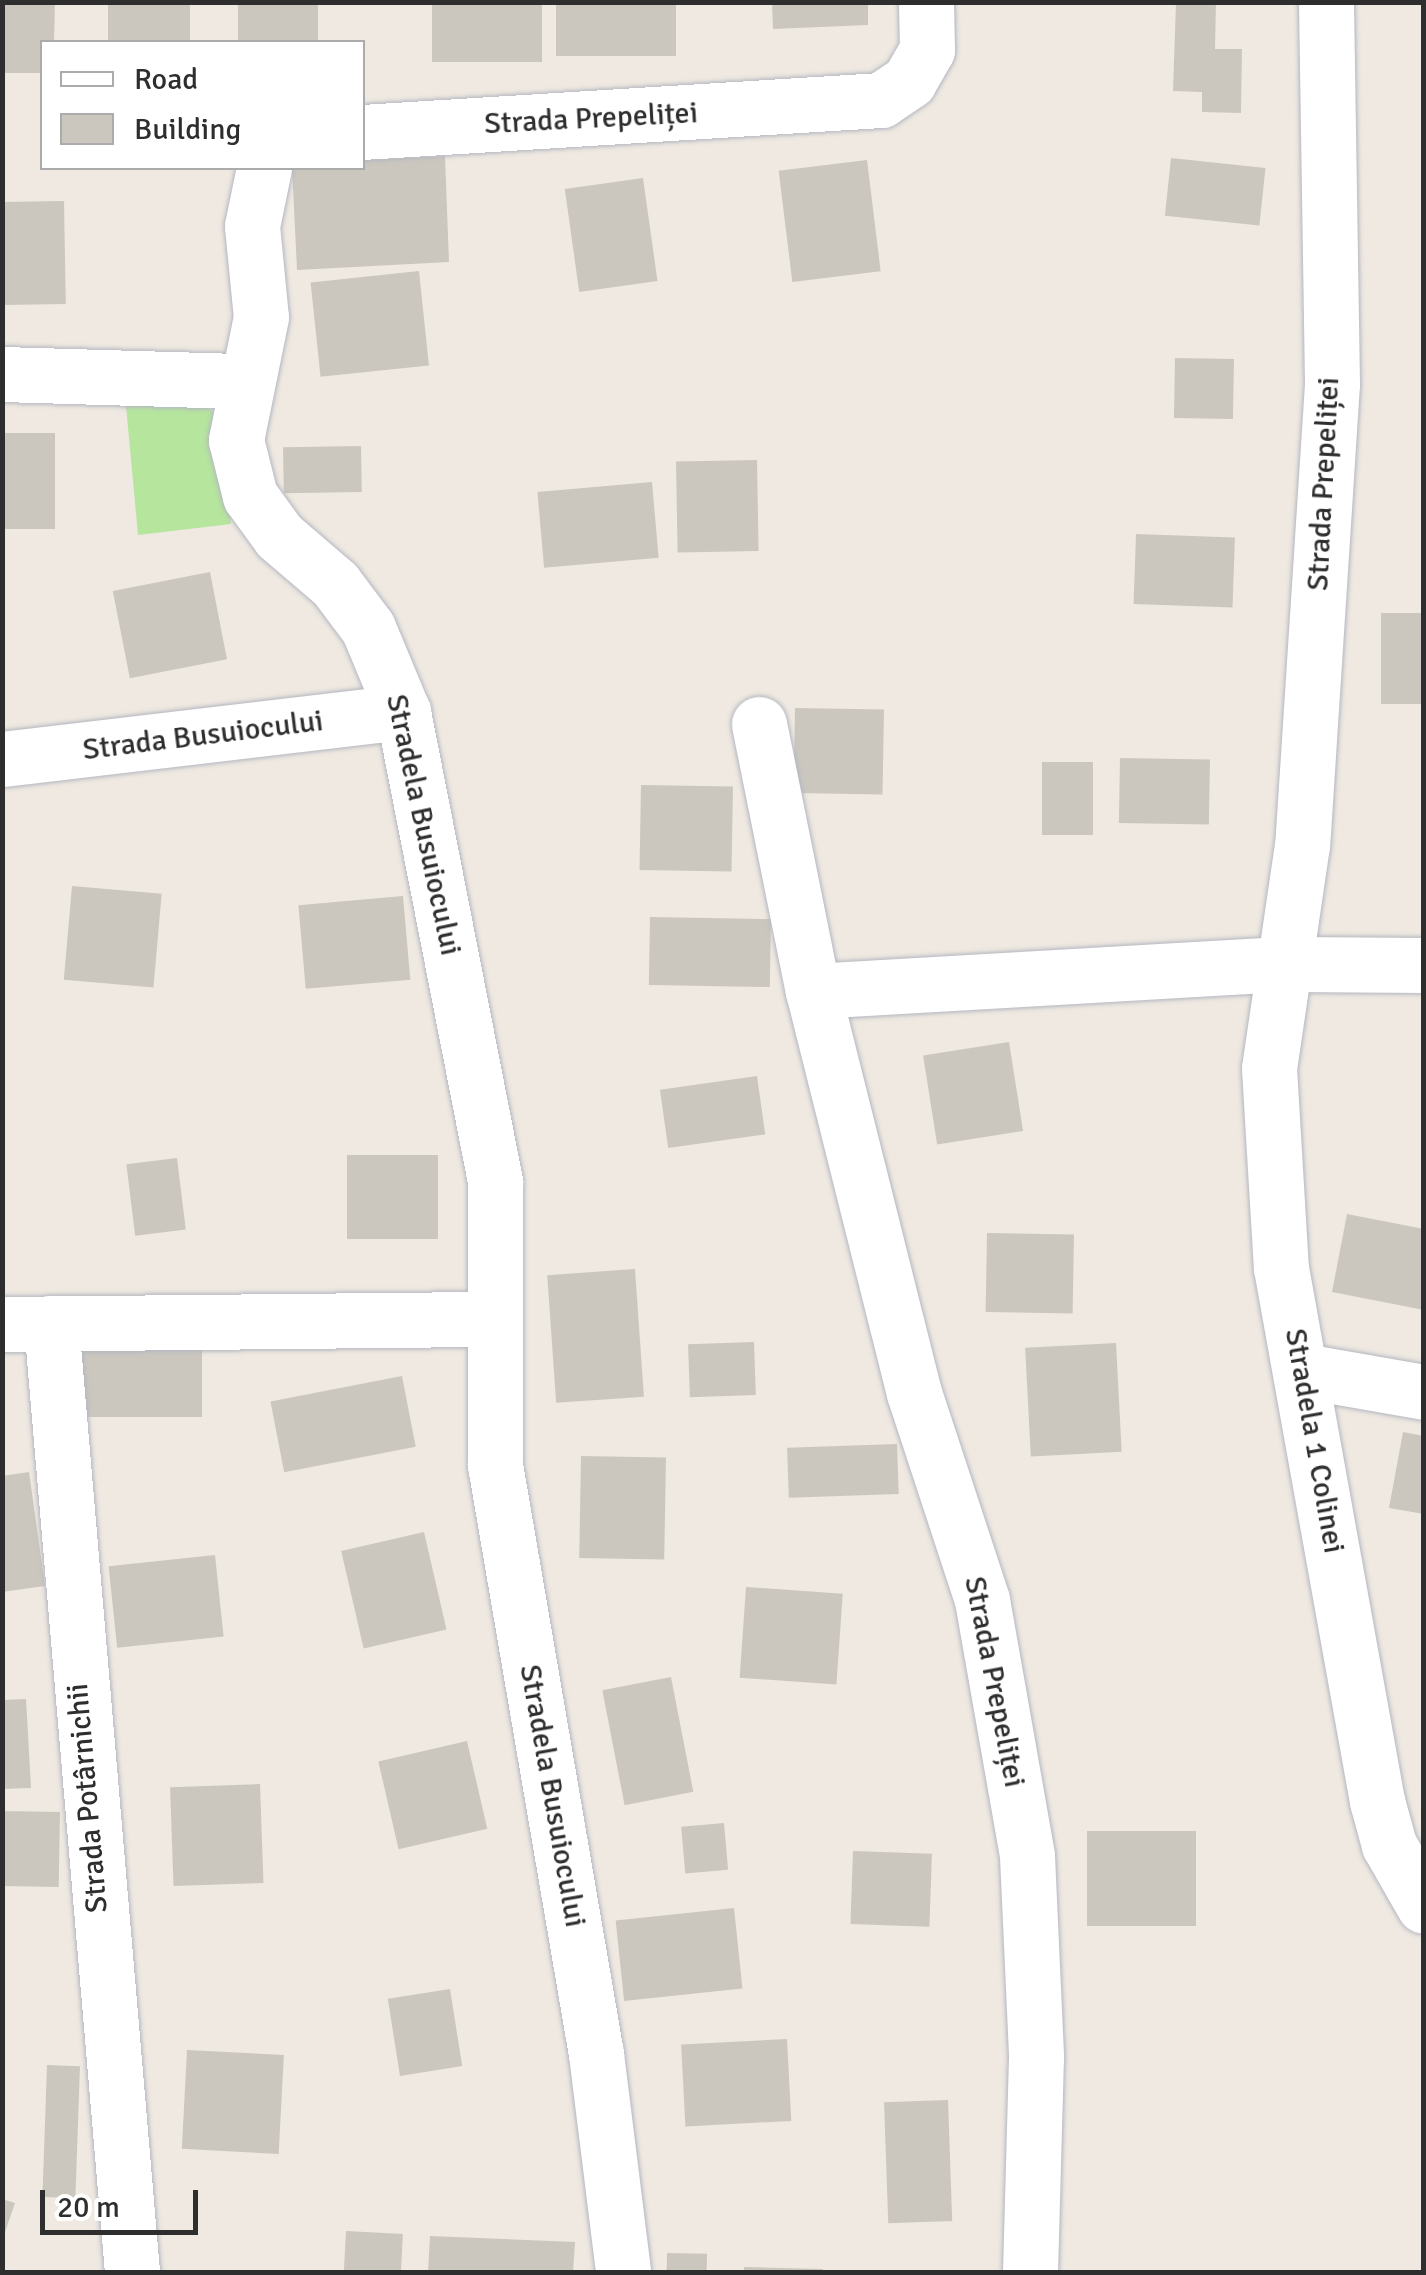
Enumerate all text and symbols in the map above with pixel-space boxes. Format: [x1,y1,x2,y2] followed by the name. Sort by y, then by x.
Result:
[40,40,365,170] legend
[134,61,198,98] text: Road
[483,95,699,143] street label: Strada Prepeliței
[134,111,241,148] text: Building
[1300,376,1348,592] street label: Strada Prepeliței
[378,691,468,959] street label: Stradela Busuiocului
[81,703,325,769] street label: Strada Busuiocului
[1277,1326,1351,1556] street label: Stradela 1 Colinei
[956,1574,1032,1790] street label: Strada Prepeliței
[511,1662,593,1930] street label: Stradela Busuiocului
[60,1682,116,1914] street label: Strada Potârnichii
[45,2170,202,2232] scale bar
[57,2189,120,2226] text: 20 m

